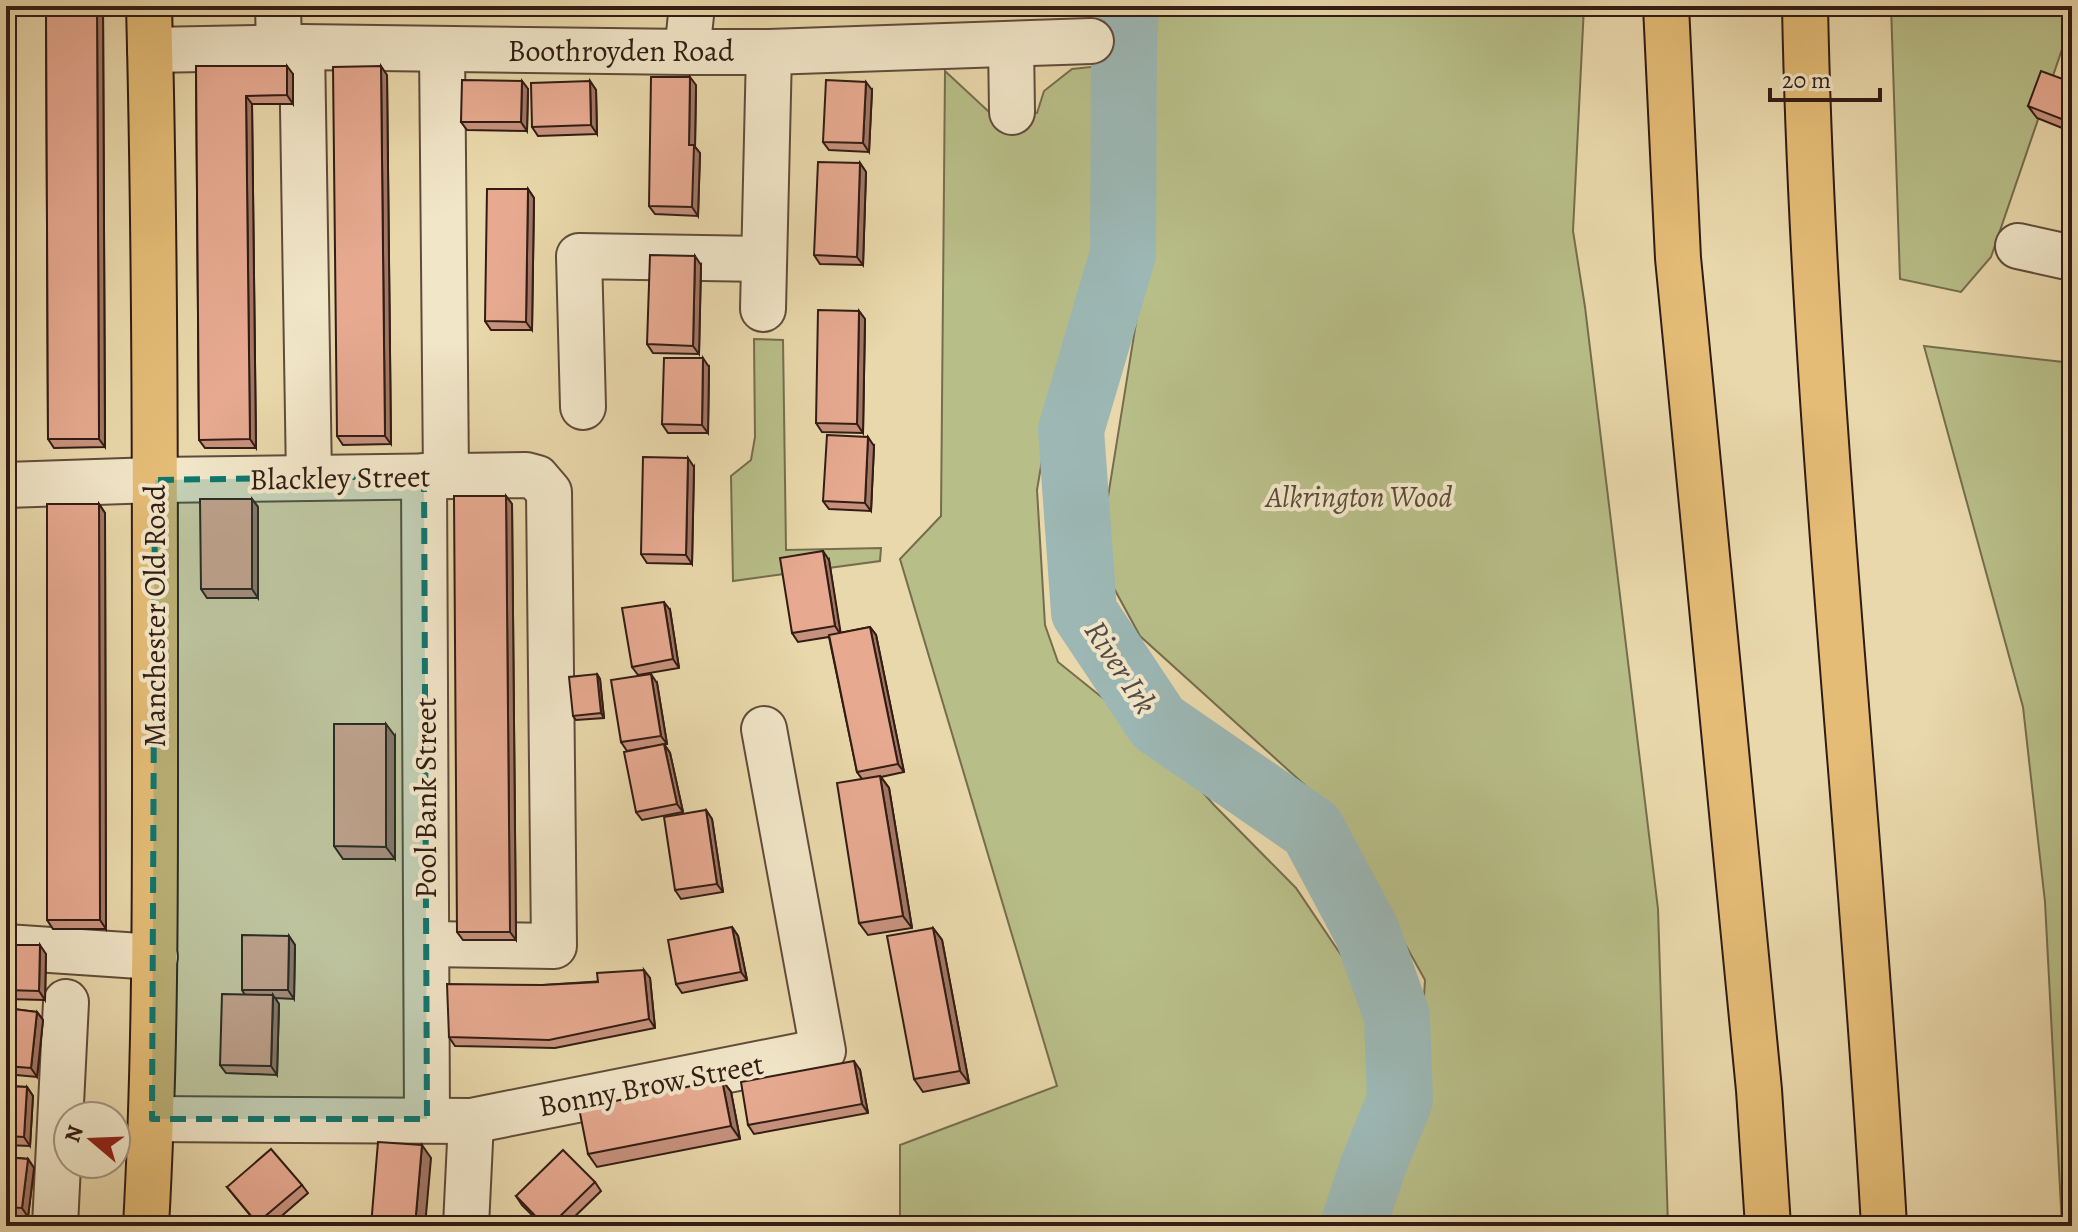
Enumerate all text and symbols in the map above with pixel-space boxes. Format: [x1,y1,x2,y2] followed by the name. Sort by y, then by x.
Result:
[508,31,735,71] street label: Boothroyden Road
[1770,52,1880,102] scale bar
[1782,64,1831,96] text: 20 m
[249,456,431,500] street label: Blackley Street
[1264,477,1452,517] park label: Alkrington Wood
[135,484,175,748] street label: Manchester Old Road
[1074,611,1168,723] water label: River Irk
[406,697,446,899] street label: Pool Bank Street
[535,1044,767,1126] street label: Bonny Brow Street
[52,1100,132,1180] north arrow
[57,1121,91,1146] text: N

